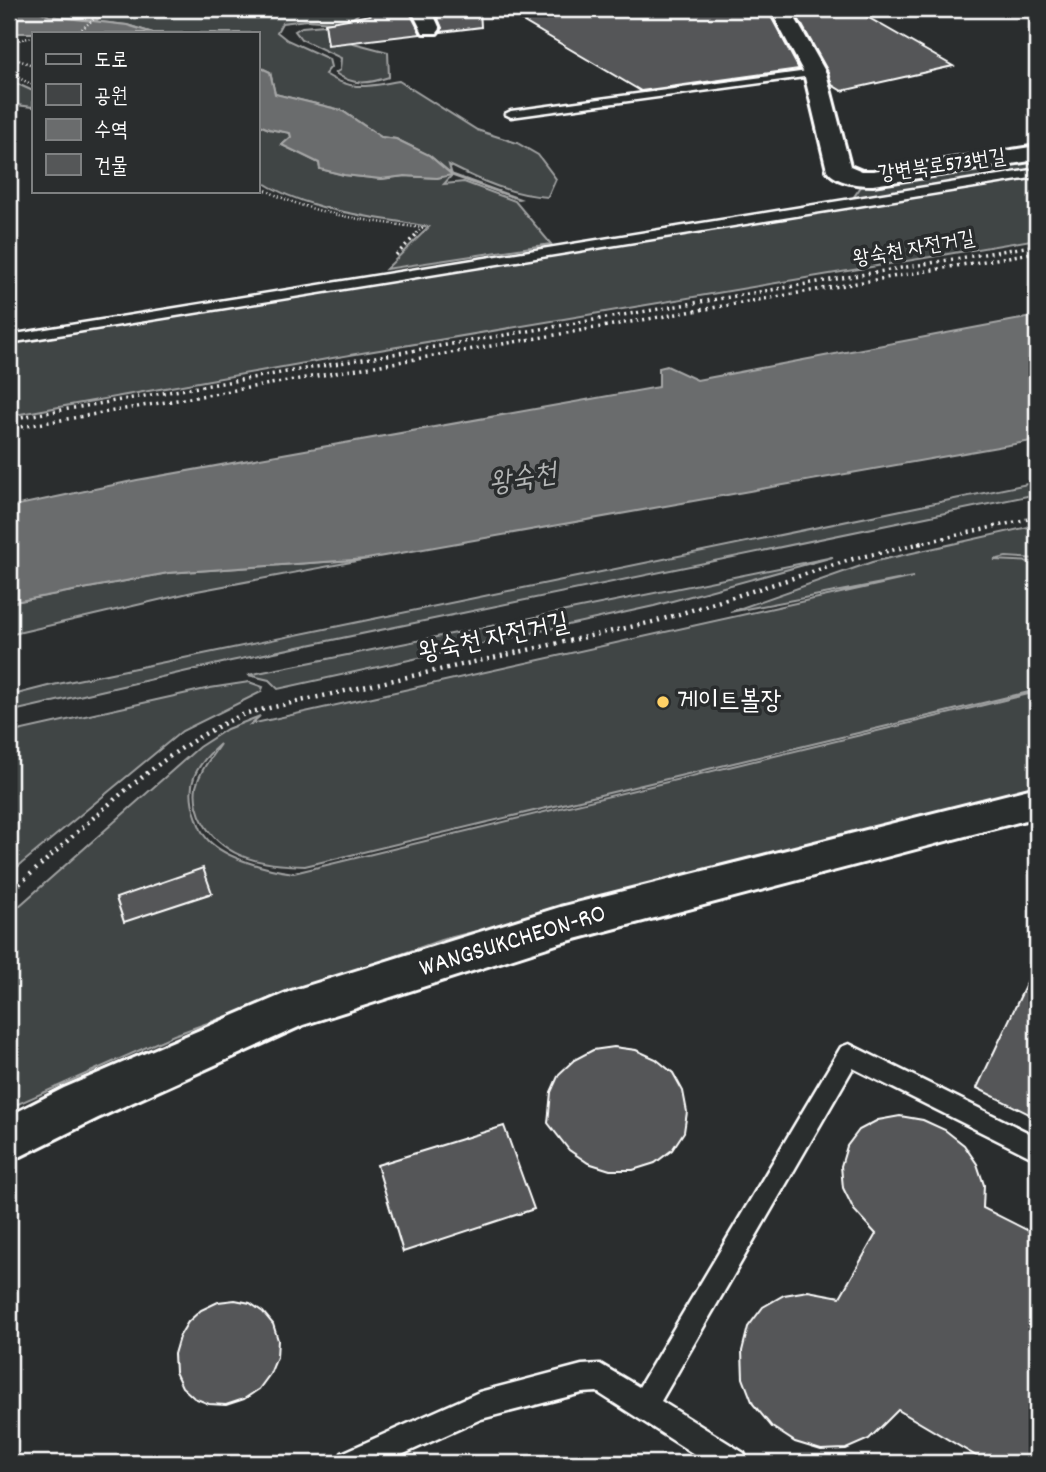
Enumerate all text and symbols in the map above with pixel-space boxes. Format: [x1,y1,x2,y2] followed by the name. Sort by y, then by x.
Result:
[32,32,259,192] legend
[94,47,128,77] text: 도로
[94,83,128,113] text: 공원
[94,117,128,147] text: 수역
[876,143,1008,191] street label: 강변북로573번길
[94,153,128,183] text: 건물
[851,225,977,275] street label: 왕숙천 자전거길
[486,455,562,507] water label: 왕숙천
[416,605,572,673] street label: 왕숙천 자전거길
[677,684,782,721] place label: 게이트볼장
[655,694,671,710] marker: 게이트볼장
[415,896,611,988] street label: WANGSUKCHEON-RO

